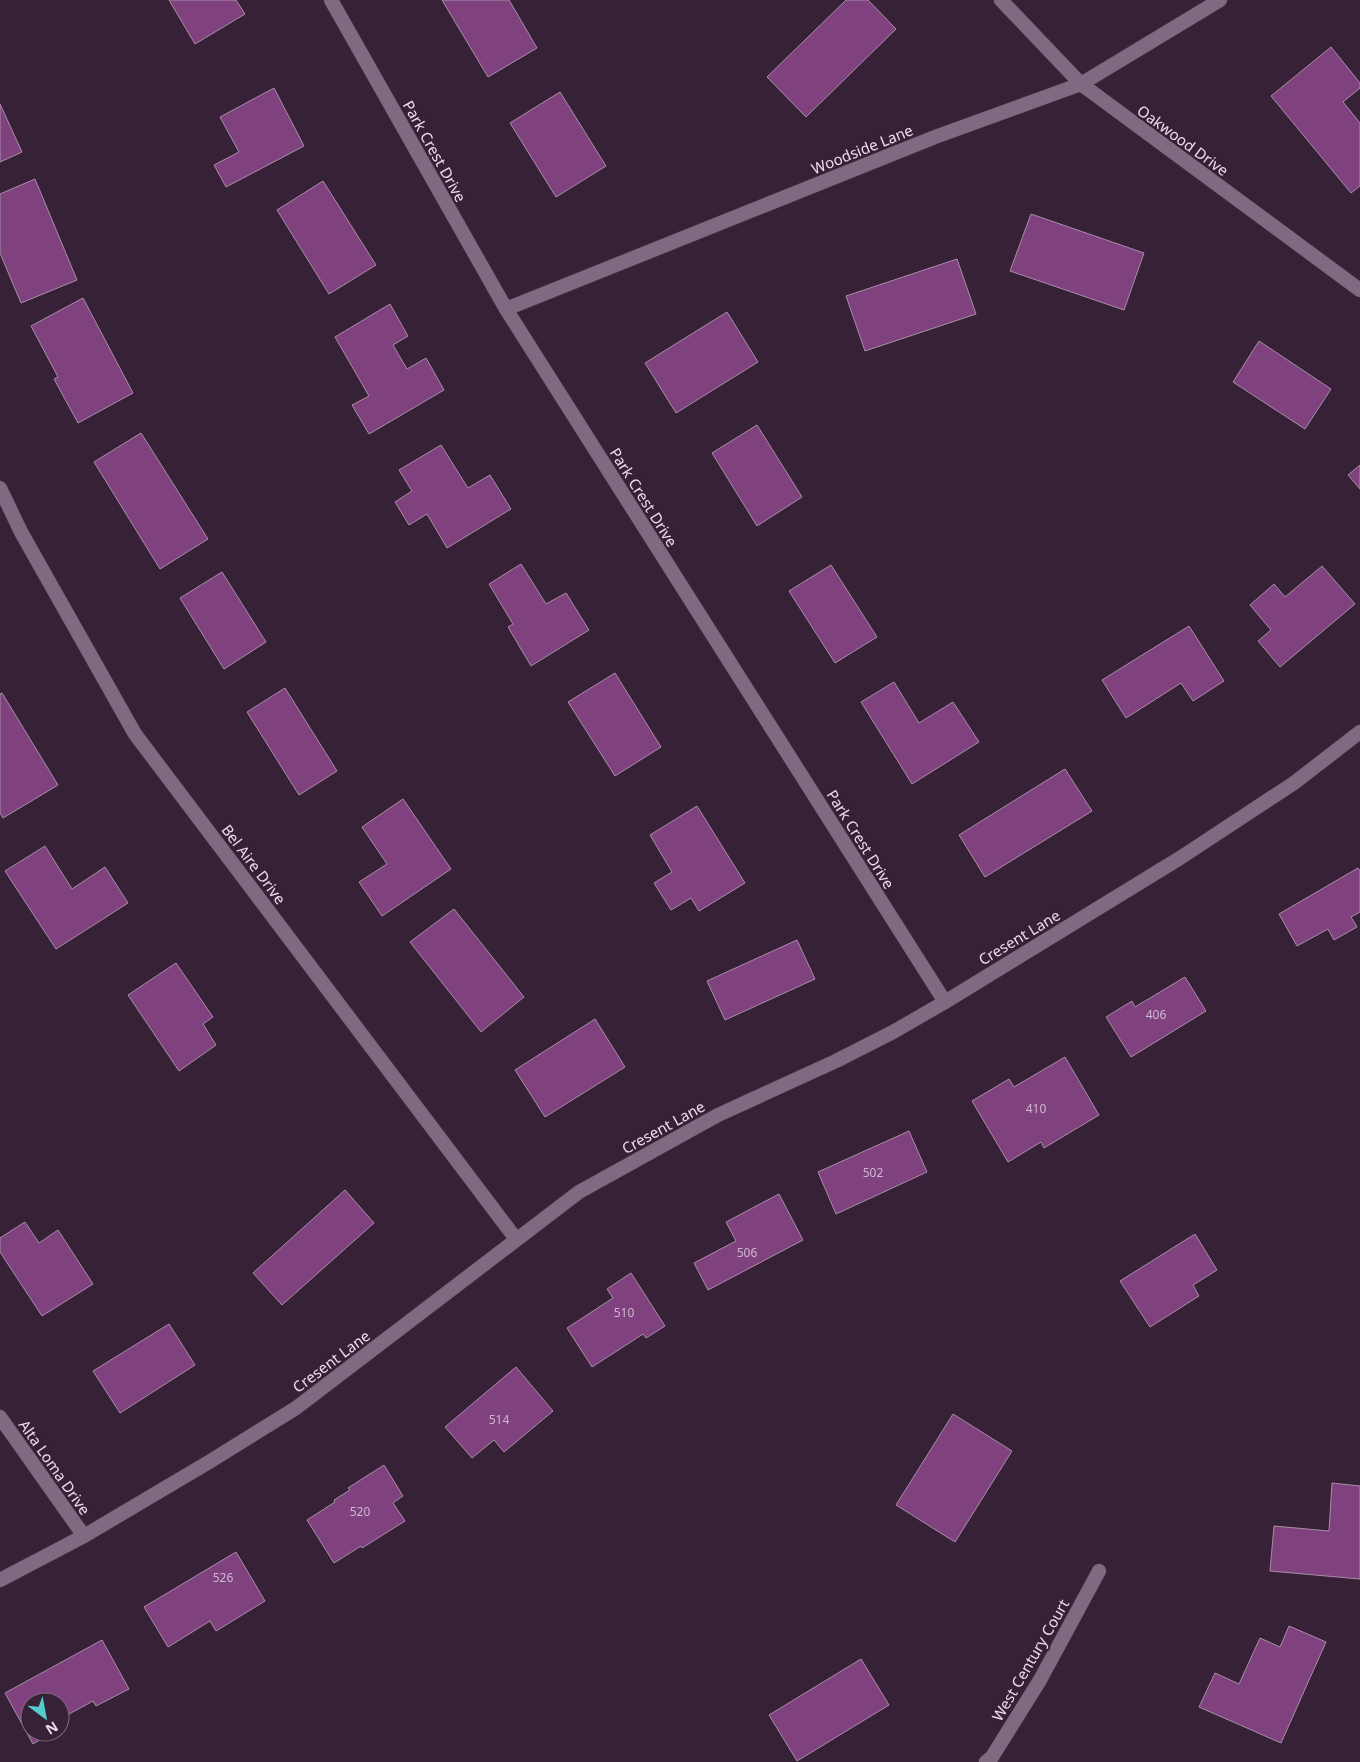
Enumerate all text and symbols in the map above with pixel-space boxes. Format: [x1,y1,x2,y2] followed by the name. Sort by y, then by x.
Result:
[399,97,471,205] street label: Park Crest Drive
[1133,100,1233,180] street label: Oakwood Drive
[808,120,916,178] street label: Woodside Lane
[606,444,682,550] street label: Park Crest Drive
[823,786,899,892] street label: Park Crest Drive
[217,820,291,908] street label: Bel Aire Drive
[974,905,1064,969] street label: Cresent Lane
[1146,1006,1166,1023] house number: 406
[618,1096,708,1158] street label: Cresent Lane
[1026,1100,1046,1117] house number: 410
[863,1164,883,1181] house number: 502
[737,1244,757,1261] house number: 506
[614,1304,634,1321] house number: 510
[288,1325,374,1397] street label: Cresent Lane
[489,1411,509,1428] house number: 514
[15,1416,95,1518] street label: Alta Loma Drive
[350,1503,370,1520] house number: 520
[213,1569,233,1586] house number: 526
[987,1595,1073,1725] street label: West Century Court
[20,1692,70,1742] north arrow
[42,1717,62,1740] text: N

